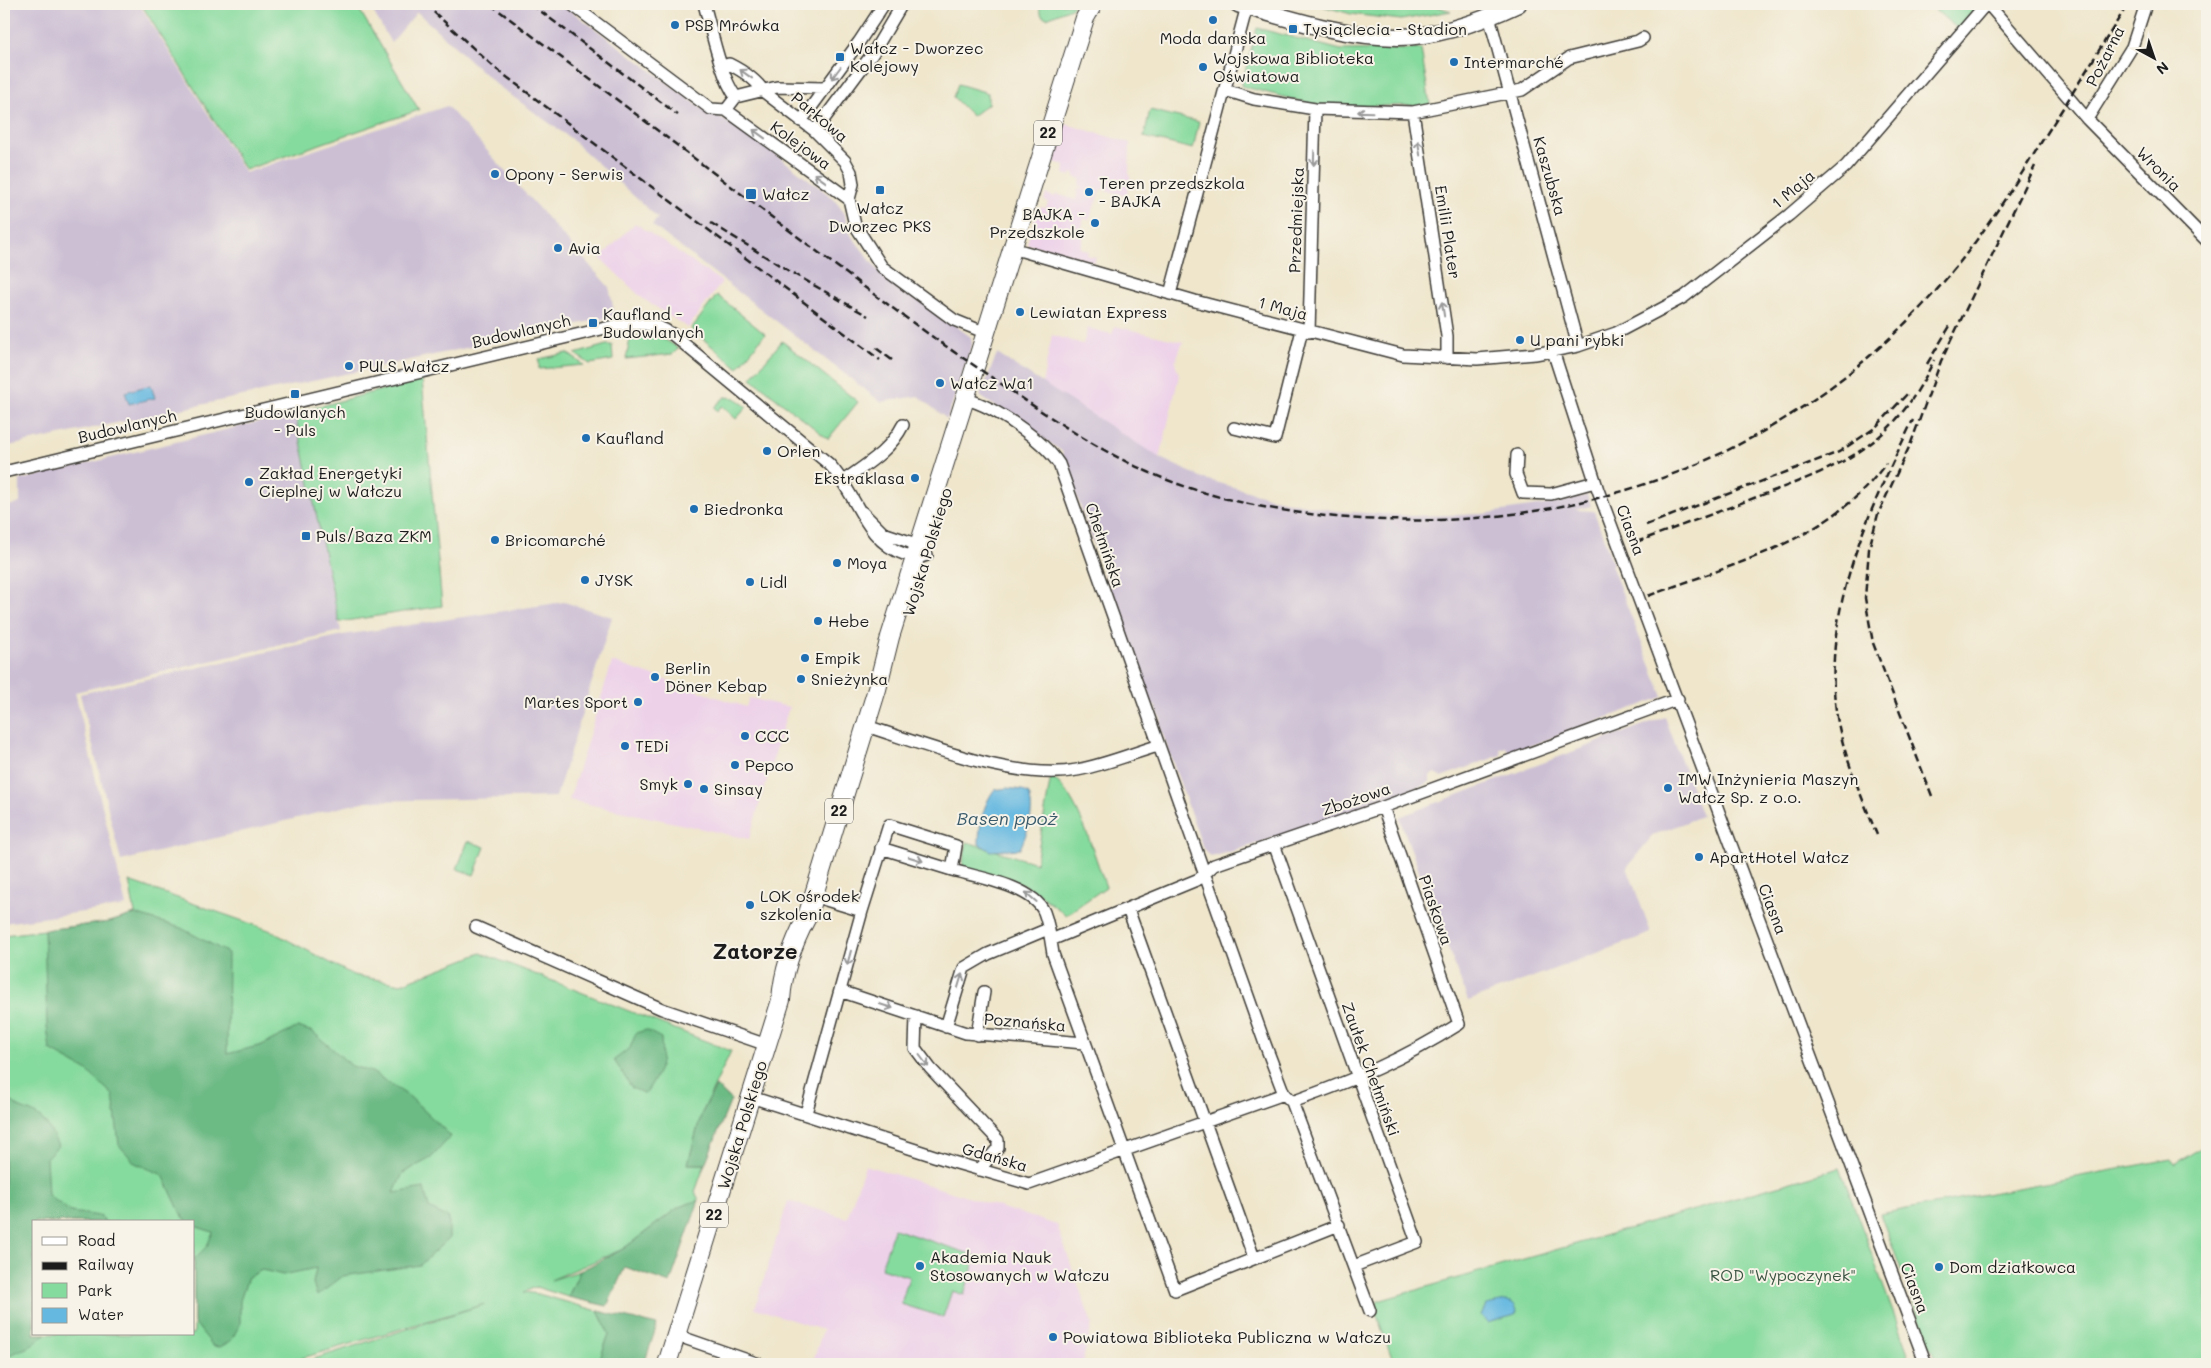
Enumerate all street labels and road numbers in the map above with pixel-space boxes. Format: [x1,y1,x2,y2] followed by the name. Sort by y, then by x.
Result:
[2080,22,2129,89] street label: Pożarna
[787,87,853,147] street label: Parkowa
[767,115,836,174] street label: Kolejowa
[1034,120,1062,146] road number: 22
[1529,134,1572,218] street label: Kaszubska
[2132,142,2186,196] street label: Wronia
[1767,164,1819,213] street label: 1 Maja
[1283,167,1308,273] street label: Przedmiejska
[1431,184,1466,280] street label: Emilii Plater
[1256,291,1310,324] street label: 1 Maja
[470,309,572,352] street label: Budowlanych
[76,404,178,447] street label: Budowlanych
[897,485,956,619] street label: Wojska Polskiego
[1081,500,1130,590] street label: Chełmińska
[1612,501,1651,558] street label: Ciasna
[1319,777,1393,820] street label: Zbożowa
[825,798,853,824] road number: 22
[1415,872,1458,948] street label: Piaskowa
[1754,880,1793,937] street label: Ciasna
[1337,999,1405,1139] street label: Zaułek Chełmiński
[983,1007,1067,1036] street label: Poznańska
[712,1058,771,1192] street label: Wojska Polskiego
[960,1137,1030,1176] street label: Gdańska
[700,1202,728,1228] road number: 22
[1896,1259,1935,1316] street label: Ciasna

